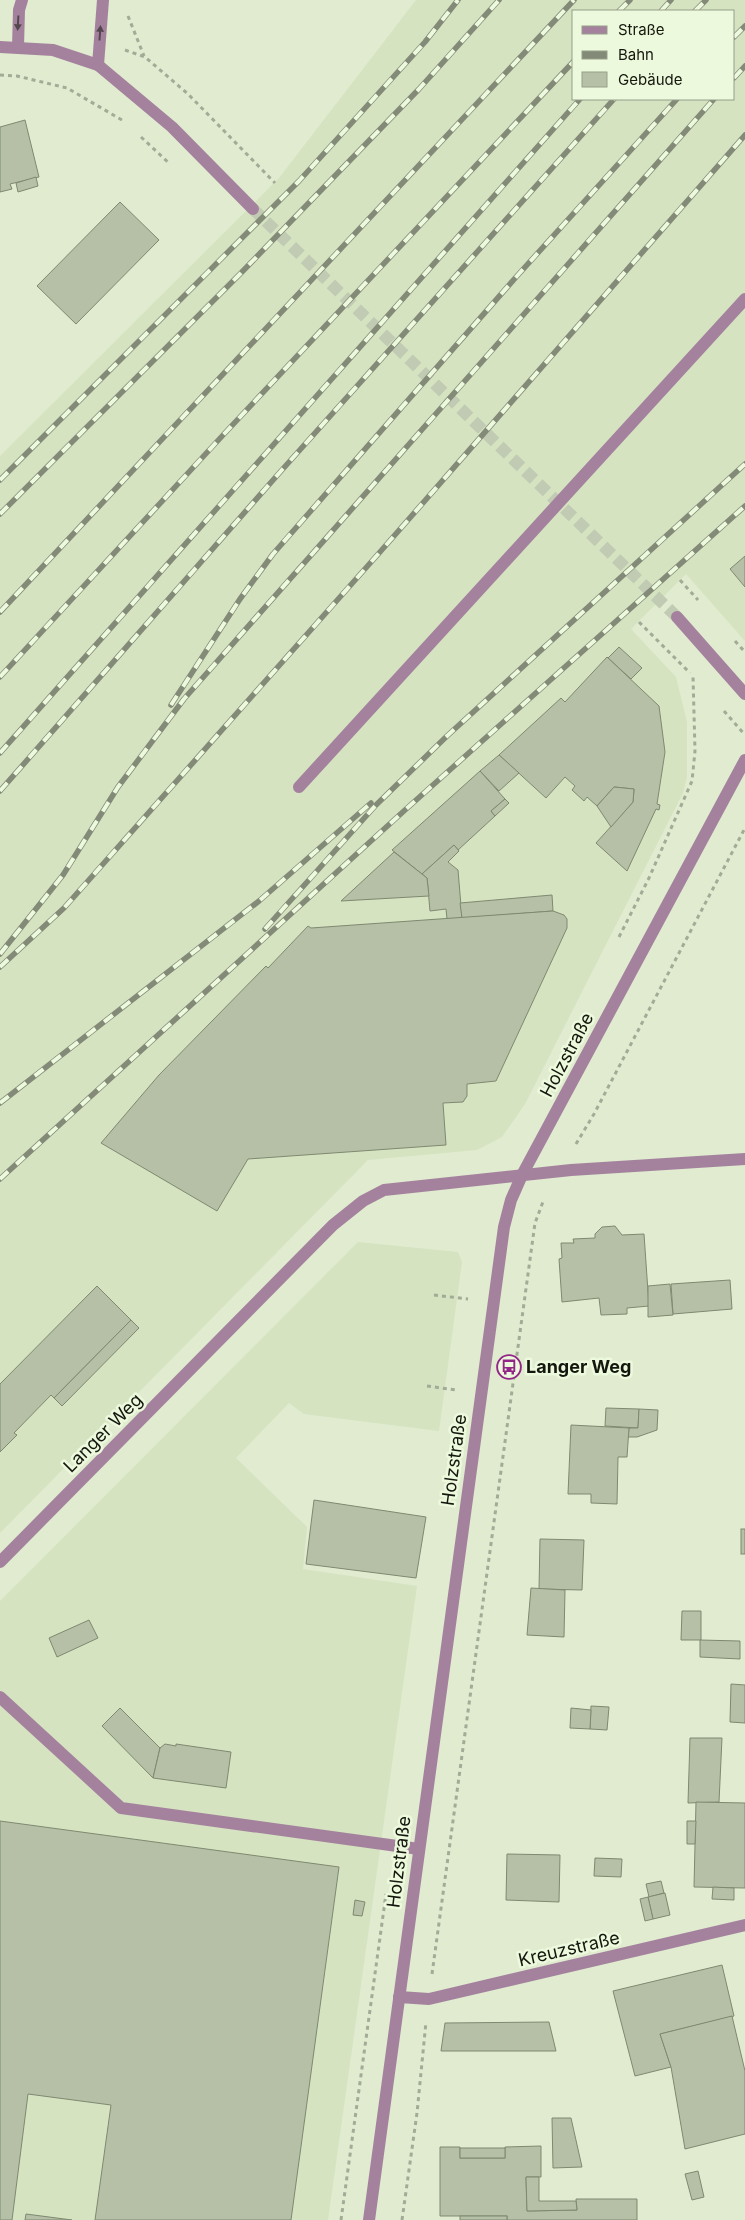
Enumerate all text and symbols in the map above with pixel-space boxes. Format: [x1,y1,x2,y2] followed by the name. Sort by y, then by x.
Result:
[572,10,735,100] legend
[14,15,22,31] one-way arrow
[618,20,665,39] text: Straße
[97,24,105,40] one-way arrow
[618,45,654,64] text: Bahn
[618,70,683,89] text: Gebäude
[536,1009,598,1100] street label: Holzstraße
[496,1354,522,1380] bus stop icon: Langer Weg
[526,1356,631,1377] place label: Langer Weg
[59,1389,146,1476] street label: Langer Weg
[437,1413,470,1507] street label: Holzstraße
[382,1815,415,1909] street label: Holzstraße
[516,1927,622,1970] street label: Kreuzstraße

